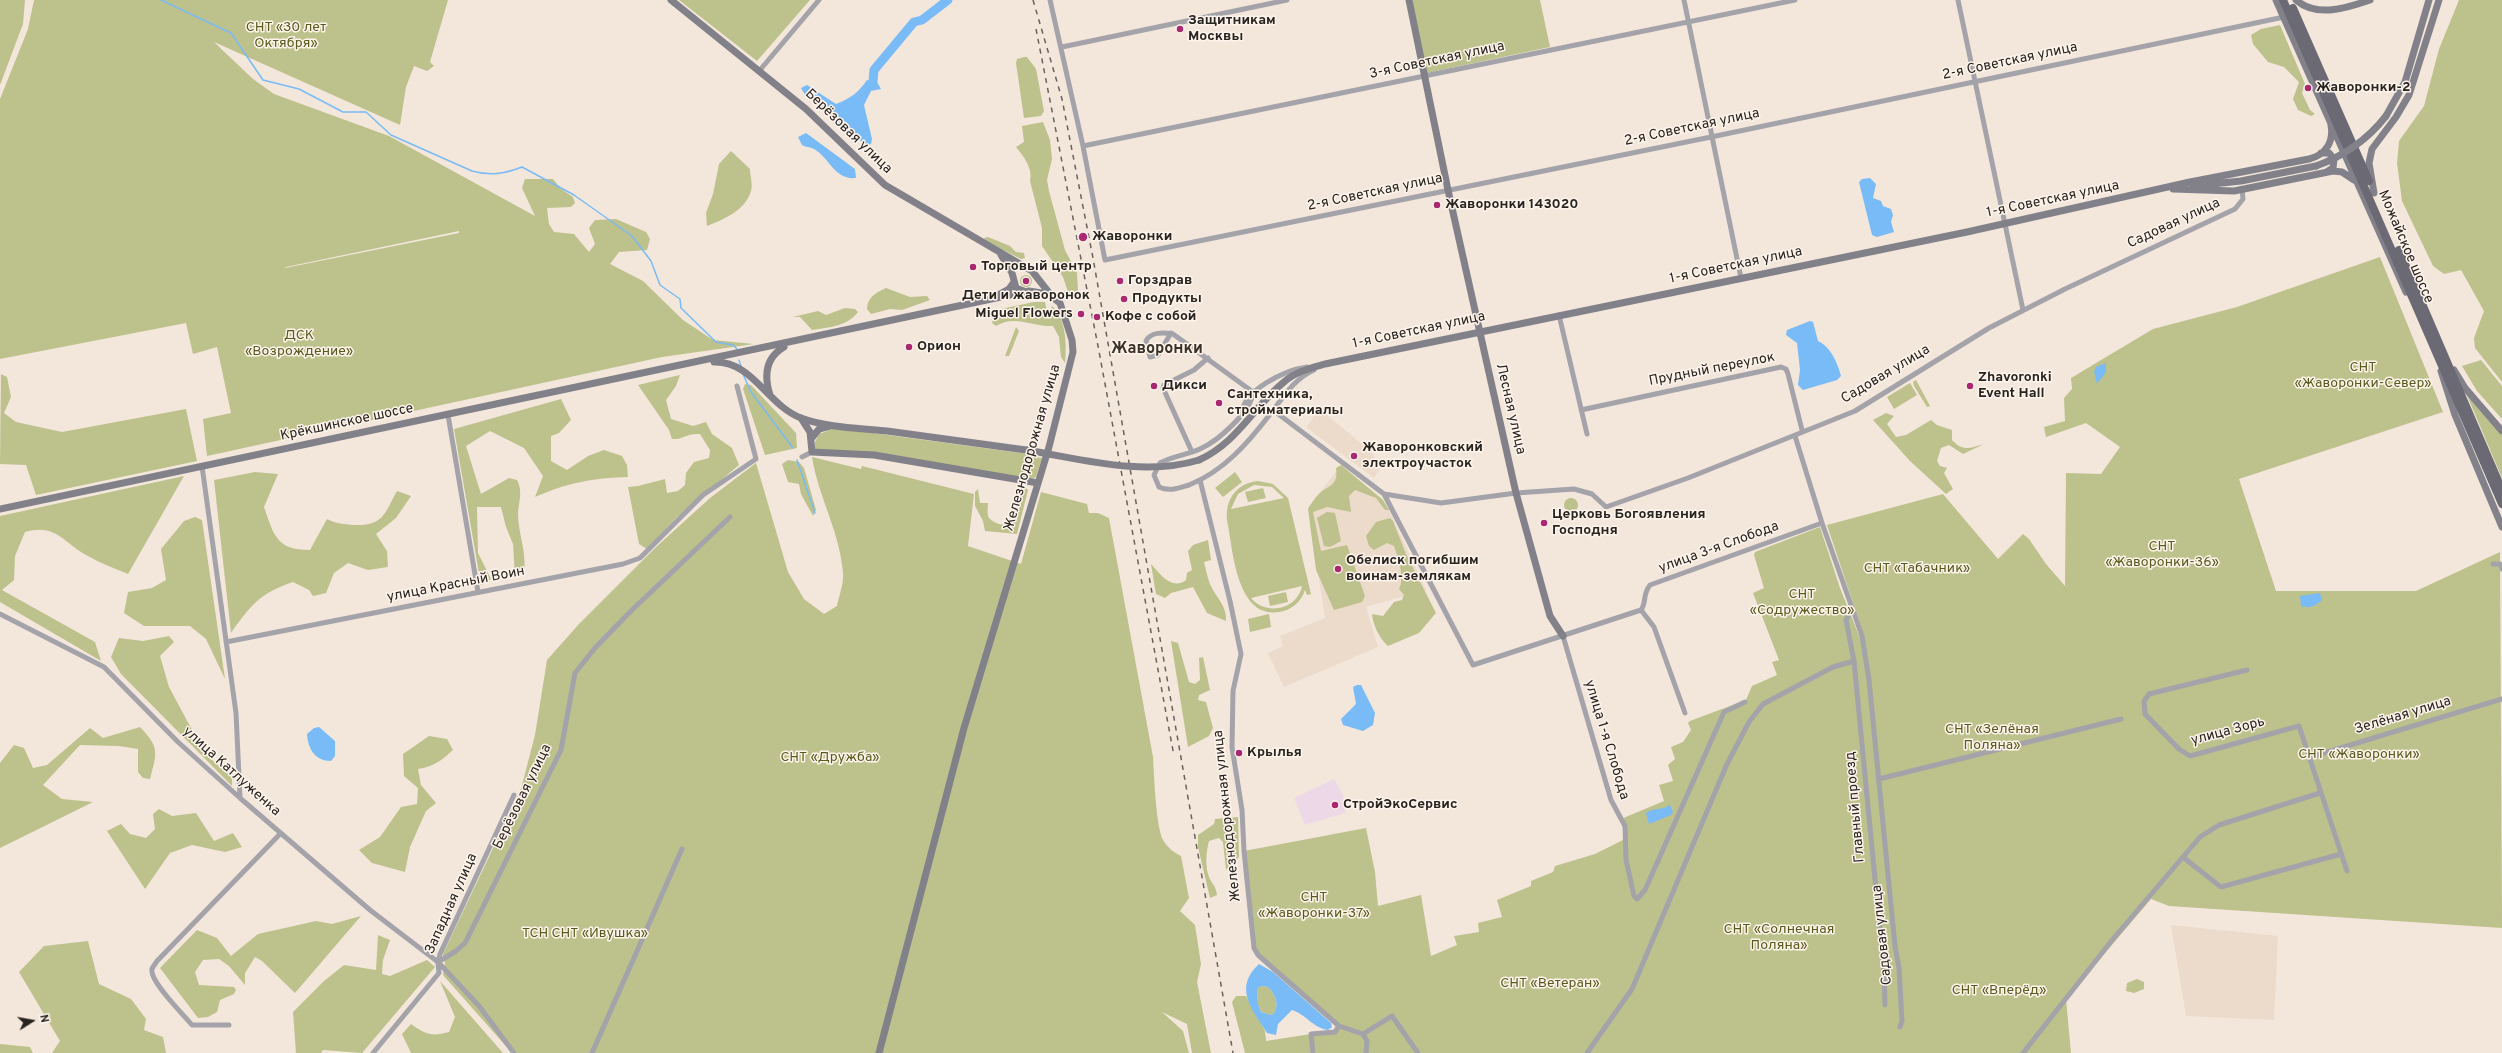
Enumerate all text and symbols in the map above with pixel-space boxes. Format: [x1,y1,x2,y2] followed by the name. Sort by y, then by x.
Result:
[1188,13,1276,46] place label: Защитникам Москвы
[246,20,326,52] park label: СНТ «30 лет Октября»
[1175,24,1185,34] marker: Защитникам Москвы
[1368,38,1506,84] street label: 3-я Советская улица
[1941,39,2079,85] street label: 2-я Советская улица
[2316,80,2411,96] place label: Жаворонки-2
[2303,83,2313,93] marker: Жаворонки-2
[801,86,895,178] street label: Берёзовая улица
[1623,105,1761,151] street label: 2-я Советская улица
[1306,170,1444,216] street label: 2-я Советская улица
[1985,178,2121,222] street label: 1-я Советская улица
[2374,188,2436,306] street label: Можайское шоссе
[2125,195,2223,253] street label: Садовая улица
[1445,197,1579,213] place label: Жаворонки 143020
[1432,200,1442,210] marker: Жаворонки 143020
[1092,229,1172,245] place label: Жаворонки
[1077,231,1089,243] marker: Жаворонки
[1668,244,1804,288] street label: 1-я Советская улица
[981,259,1092,275] place label: Торговый центр
[968,262,978,272] marker: Торговый центр
[1128,273,1192,289] place label: Горздрав
[1021,276,1031,286] marker: Дети и жаворонок
[1115,276,1125,286] marker: Горздрав
[962,288,1090,304] place label: Дети и жаворонок
[1132,291,1202,307] place label: Продукты
[1119,294,1129,304] marker: Продукты
[975,306,1073,322] place label: Miguel Flowers
[1076,309,1086,319] marker: Miguel Flowers
[1105,309,1197,325] place label: Кофе с собой
[1351,309,1487,353] street label: 1-я Советская улица
[1092,312,1102,322] marker: Кофе с собой
[245,328,353,360] park label: ДСК «Возрождение»
[917,339,961,355] place label: Орион
[1111,340,1203,360] district label: Жаворонки
[904,342,914,352] marker: Орион
[1839,342,1933,408] street label: Садовая улица
[1648,350,1776,390] street label: Прудный переулок
[2295,360,2431,392] park label: СНТ «Жаворонки-Север»
[1491,362,1529,456] street label: Лесная улица
[1001,363,1065,533] street label: Железнодорожная улица
[1978,370,2052,402] place label: Zhavoronki Event Hall
[1162,378,1207,394] place label: Дикси
[1149,381,1159,391] marker: Дикси
[1965,381,1975,391] marker: Zhavoronki Event Hall
[1227,387,1343,420] place label: Сантехника, стройматериалы
[1214,398,1224,408] marker: Сантехника, стройматериалы
[279,401,415,445] street label: Крёкшинское шоссе
[1362,440,1483,472] place label: Жаворонковский электроучасток
[1349,451,1359,461] marker: Жаворонковский электроучасток
[1552,507,1706,540] place label: Церковь Богоявления Господня
[1539,518,1549,528] marker: Церковь Богоявления Господня
[1657,518,1781,578] street label: улица 3-я Слобода
[2105,539,2219,572] park label: СНТ «Жаворонки-36»
[1346,553,1479,586] place label: Обелиск погибшим воинам-землякам
[1864,561,1970,577] park label: СНТ «Табачник»
[386,563,526,607] street label: улица Красный Воин
[1333,564,1343,574] marker: Обелиск погибшим воинам-землякам
[1750,587,1854,620] park label: СНТ «Содружество»
[1580,678,1632,802] street label: улица 1-я Слобода
[2353,693,2453,739] street label: Зелёная улица
[2189,714,2267,750] street label: улица Зорь
[1945,722,2039,754] park label: СНТ «Зелёная Поляна»
[179,724,283,820] street label: улица Катлуженка
[1211,729,1245,903] street label: Железнодорожная улица
[490,742,556,852] street label: Берёзовая улица
[1247,745,1302,761] place label: Крылья
[2298,747,2420,763] park label: СНТ «Жаворонки»
[1234,748,1244,758] marker: Крылья
[780,750,880,766] park label: СНТ «Дружба»
[1843,751,1869,863] street label: Главный проезд
[1343,797,1458,813] place label: СтройЭкоСервис
[1330,800,1340,810] marker: СтройЭкоСервис
[422,851,482,957] street label: Западная улица
[1869,884,1897,986] street label: Садовая улица
[1258,890,1370,922] park label: СНТ «Жаворонки-37»
[1724,922,1834,954] park label: СНТ «Солнечная Поляна»
[522,926,648,942] park label: ТСН СНТ «Ивушка»
[1500,976,1600,992] park label: СНТ «Ветеран»
[1952,983,2046,999] park label: СНТ «Вперёд»
[12,1001,52,1041] north arrow
[36,1013,51,1024] text: N

